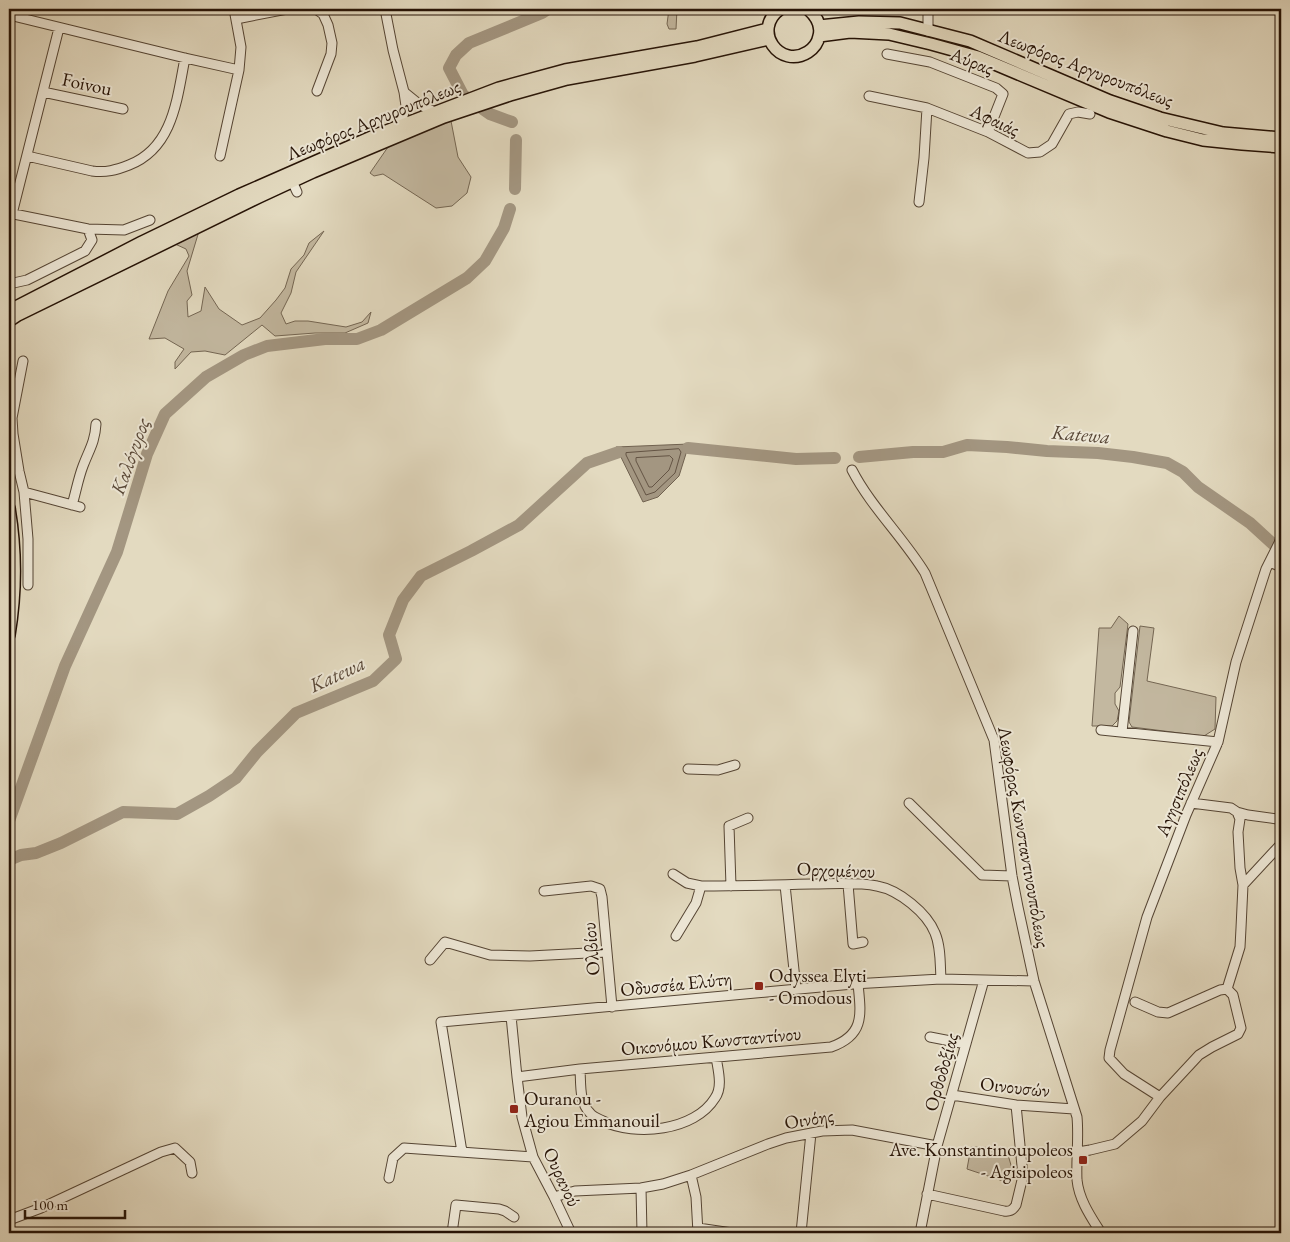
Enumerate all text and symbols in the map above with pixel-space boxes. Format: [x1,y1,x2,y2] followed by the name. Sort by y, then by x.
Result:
[994,23,1177,113] street label: Λεωφόρος Αργυρουπόλεως
[946,41,997,81] street label: Αύρας
[60,67,114,101] street label: Foivou
[281,74,464,167] street label: Λεωφόρος Αργυρουπόλεως
[965,97,1024,142] street label: Αφαιάς
[104,414,156,499] water label: Καλόγυρος
[1050,418,1111,450] water label: Katewa
[304,650,369,699] water label: Katewa
[992,723,1056,950] street label: Λεωφόρος Κωνσταντινουπόλεως
[1149,744,1209,841] street label: Αγησιπόλεως
[796,856,876,884] street label: Ορχομένου
[576,921,606,977] street label: Ολβίου
[769,963,867,1010] place label: Odyssea Elyti - Omodous
[619,966,733,1002] street label: Οδυσσέα Ελύτη
[753,980,765,992] marker: Odyssea Elyti - Omodous
[620,1021,802,1061] street label: Οικονόμου Κωνσταντίνου
[918,1030,964,1114] street label: Ορθοδοξίας
[979,1071,1051,1103] street label: Οινουσών
[523,1086,660,1133] place label: Ouranou - Agiou Emmanouil
[508,1103,520,1115] marker: Ouranou - Agiou Emmanouil
[783,1103,835,1135] street label: Οινόης
[888,1137,1073,1184] place label: Ave. Konstantinoupoleos - Agisipoleos
[537,1143,587,1211] street label: Ουρανού
[1077,1154,1089,1166] marker: Ave. Konstantinoupoleos - Agisipoleos
[25,1187,125,1219] scale bar
[32,1195,69,1214] text: 100 m

